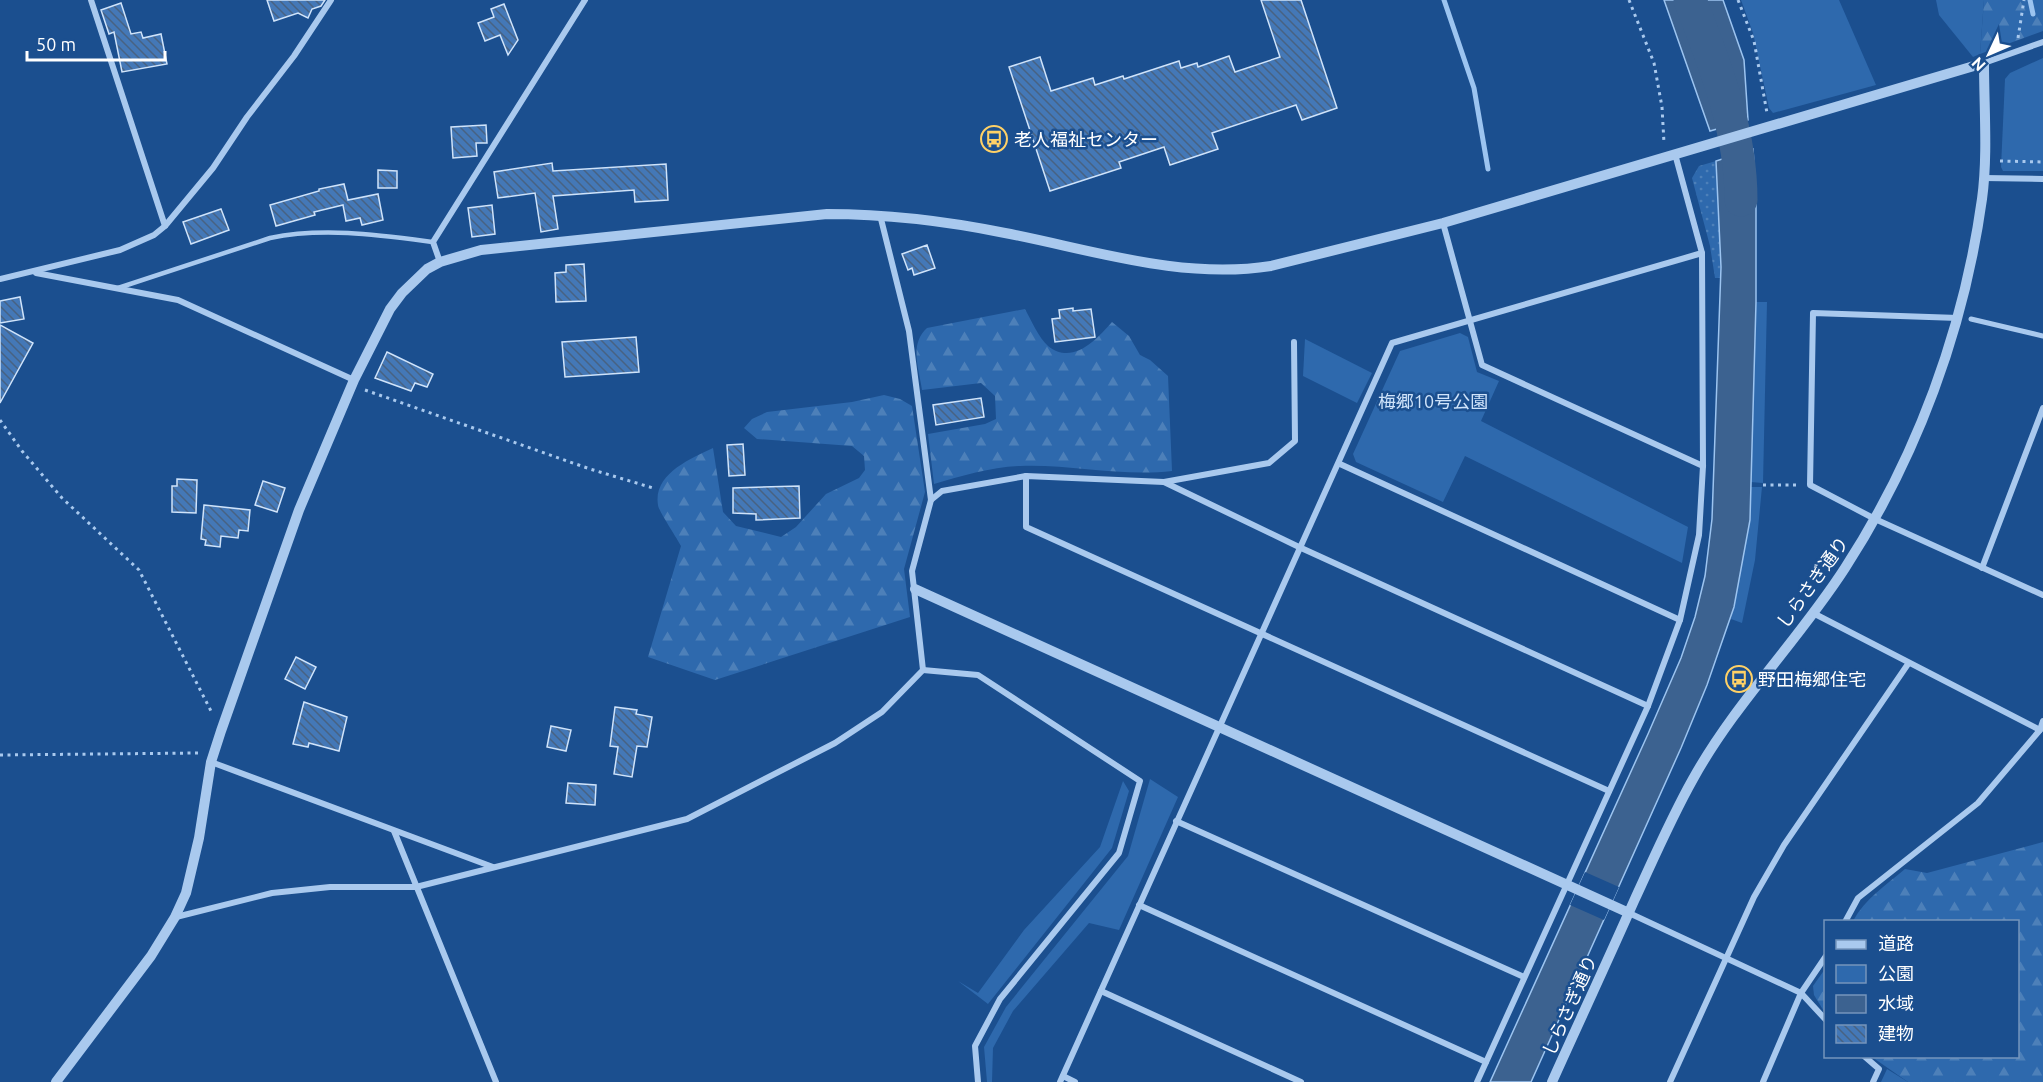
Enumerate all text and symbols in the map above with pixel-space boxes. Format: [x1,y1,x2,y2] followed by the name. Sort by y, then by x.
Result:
[27,24,165,62] scale bar
[1959,24,2019,84] north arrow
[36,34,76,54] text: 50 m
[1968,54,1989,75] text: N
[979,124,1009,154] bus stop icon: 老人福祉センター
[1014,129,1158,149] place label: 老人福祉センター
[1378,391,1488,411] park label: 梅郷10号公園
[1772,532,1852,632] street label: しらさぎ通り
[1724,664,1754,694] bus stop icon: 野田梅郷住宅
[1758,669,1866,689] place label: 野田梅郷住宅
[1824,920,2019,1058] legend
[1878,933,1914,953] text: 道路
[1538,952,1600,1058] street label: しらさぎ通り
[1878,963,1914,983] text: 公園
[1878,993,1914,1013] text: 水域
[1878,1023,1914,1043] text: 建物

